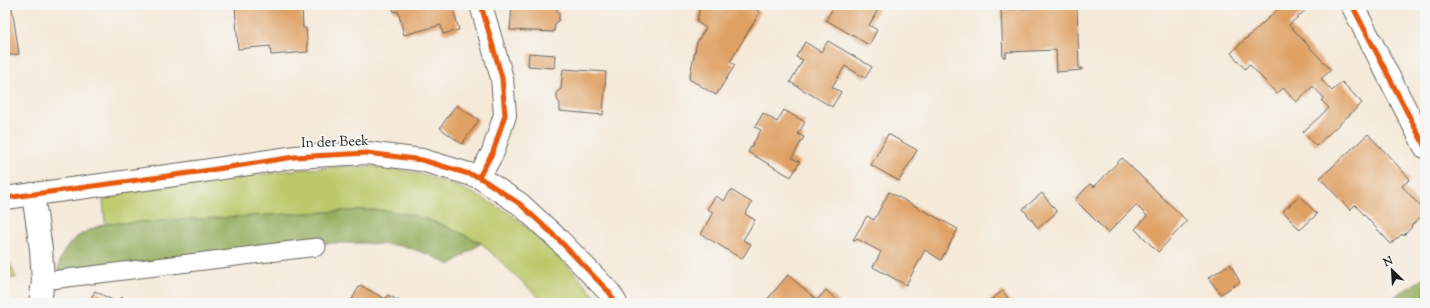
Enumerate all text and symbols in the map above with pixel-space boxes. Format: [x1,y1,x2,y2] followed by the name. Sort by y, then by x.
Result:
[301,132,370,154] street label: In der Beek
[1372,250,1412,290] north arrow
[1380,253,1396,271] text: N

